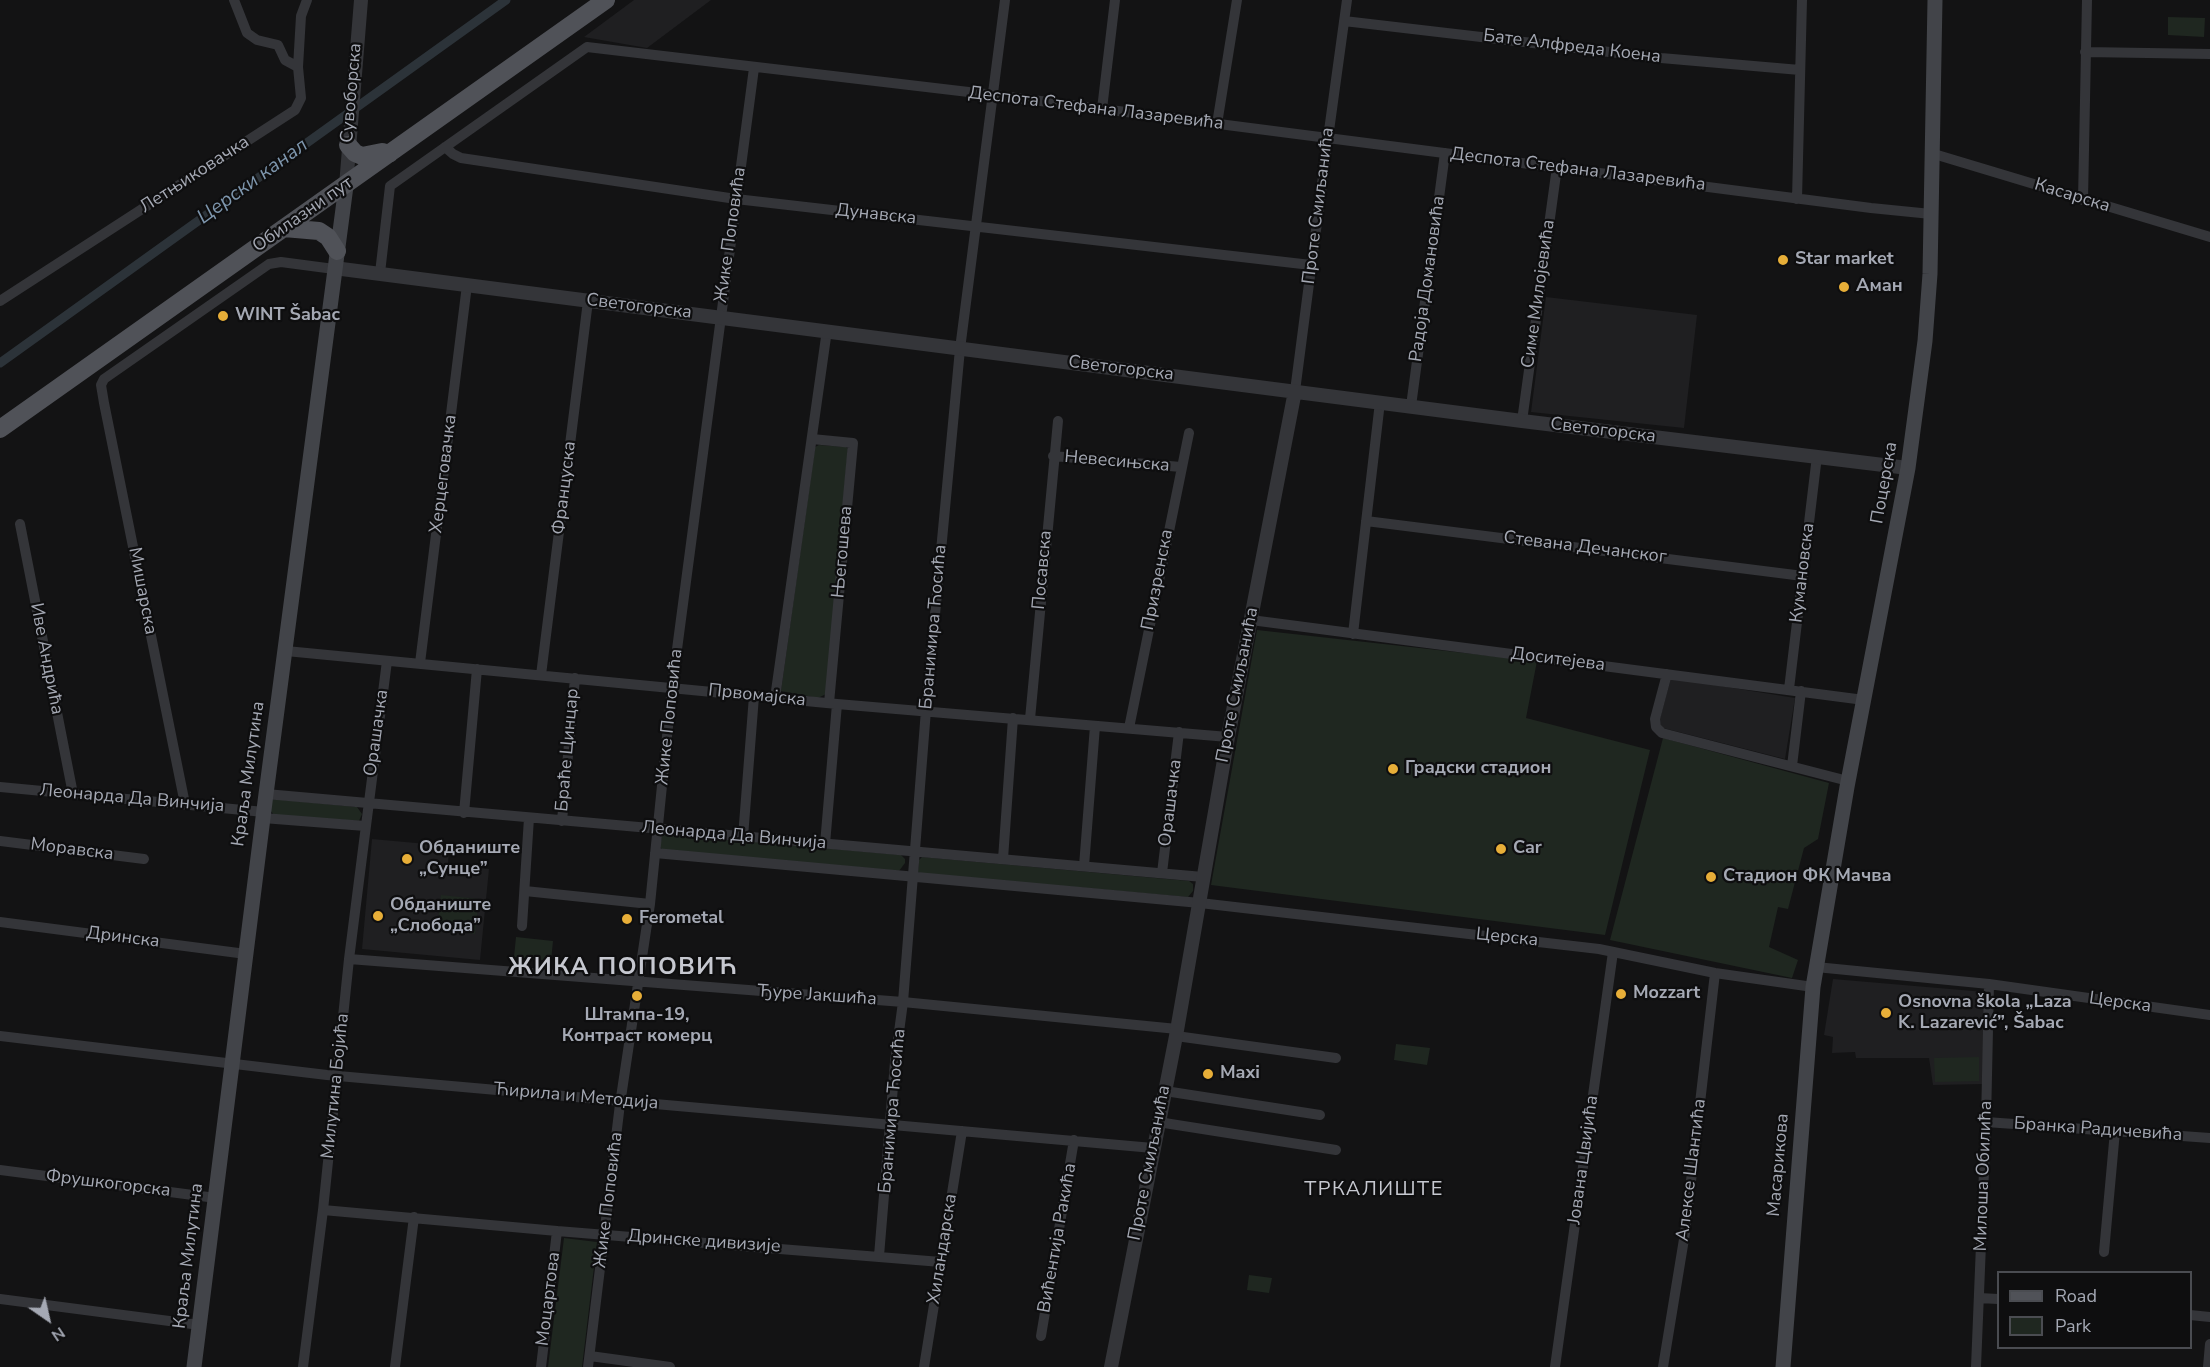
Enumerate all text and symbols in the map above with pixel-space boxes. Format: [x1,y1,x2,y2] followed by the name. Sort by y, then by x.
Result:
[1482,25,1662,69] street label: Бате Алфреда Коена
[337,42,367,144] street label: Сувоборска
[967,83,1225,135] street label: Деспота Стефана Лазаревића
[1299,126,1339,286] street label: Проте Смиљанића
[136,132,254,218] street label: Летњиковачка
[193,134,313,230] water label: Церски канал
[1449,144,1707,196] street label: Деспота Стефана Лазаревића
[711,166,751,304] street label: Жике Поповића
[249,173,357,257] street label: Обилазни пут
[2032,174,2112,218] street label: Касарска
[1406,195,1450,363] street label: Радоја Домановића
[835,200,917,230] street label: Дунавска
[1518,218,1560,370] street label: Симе Милојевића
[1795,249,1894,271] place label: Star market
[1776,253,1790,267] marker: Star market
[1856,276,1903,298] place label: Аман
[1837,280,1851,294] marker: Аман
[585,290,693,324] street label: Светогорска
[235,305,340,327] place label: WINT Šabac
[216,309,230,323] marker: WINT Šabac
[1067,352,1175,386] street label: Светогорска
[426,414,462,534] street label: Херцеговачка
[1549,414,1657,448] street label: Светогорска
[549,440,581,536] street label: Француска
[1867,440,1903,526] street label: Поцерска
[1063,447,1171,477] street label: Невесињска
[828,505,858,599] street label: Његошева
[1786,522,1820,624] street label: Кумановска
[1502,527,1668,569] street label: Стевана Дечанског
[1138,528,1178,632] street label: Призренска
[1029,529,1057,611] street label: Посавска
[916,544,952,710] street label: Бранимира Ћосића
[123,546,161,636] street label: Мишарска
[25,601,67,717] street label: Иве Андрића
[1212,605,1264,765] street label: Проте Смиљанића
[1510,644,1606,676] street label: Доситејева
[652,648,688,786] street label: Жике Поповића
[707,680,807,712] street label: Првомајска
[360,688,394,778] street label: Орашачка
[552,688,584,812] street label: Браће Цинцар
[228,700,270,848] street label: Краља Милутина
[1155,758,1187,848] street label: Орашачка
[1405,758,1551,780] place label: Градски стадион
[1386,762,1400,776] marker: Градски стадион
[39,780,225,818] street label: Леонарда Да Винчија
[641,817,827,855] street label: Леонарда Да Винчија
[29,834,115,866] street label: Моравска
[419,838,520,880] place label: Обданиште „Сунце”
[1513,838,1542,860] place label: Car
[1494,842,1508,856] marker: Car
[400,852,414,866] marker: Обданиште „Сунце”
[1723,866,1892,888] place label: Стадион ФК Мачва
[1704,870,1718,884] marker: Стадион ФК Мачва
[390,895,491,938] place label: Обданиште „Слобода”
[639,908,724,930] place label: Ferometal
[371,909,385,923] marker: Обданиште „Слобода”
[620,912,634,926] marker: Ferometal
[85,923,161,953] street label: Дринска
[1475,924,1539,952] street label: Церска
[508,954,738,982] district label: ЖИКА ПОПОВИЋ
[757,981,877,1011] street label: Ђуре Јакшића
[1633,983,1700,1005] place label: Mozzart
[1614,987,1628,1001] marker: Mozzart
[2088,988,2152,1018] street label: Церска
[630,989,644,1003] marker: Штампа-19, Контраст комерц
[1898,992,2072,1034] place label: Osnovna škola „Laza K. Lazarević”, Šabac
[562,1005,712,1048] place label: Штампа-19, Контраст комерц
[1879,1006,1893,1020] marker: Osnovna škola „Laza K. Lazarević”, Šabac
[318,1012,354,1160] street label: Милутина Бојића
[875,1028,911,1194] street label: Бранимира Ћосића
[1220,1063,1260,1085] place label: Maxi
[1201,1067,1215,1081] marker: Maxi
[493,1079,659,1115] street label: Ћирила и Методија
[1124,1083,1176,1243] street label: Проте Смиљанића
[1564,1094,1604,1226] street label: Јована Цвијића
[1673,1098,1711,1242] street label: Алексе Шантића
[1971,1100,1997,1252] street label: Милоша Обилића
[1764,1112,1794,1218] street label: Масарикова
[2013,1113,2183,1147] street label: Бранка Радичевића
[590,1131,628,1269] street label: Жике Поповића
[1034,1161,1082,1315] street label: Вићентија Ракића
[44,1166,172,1202] street label: Фрушкогорска
[1304,1178,1444,1202] district label: ТРКАЛИШТЕ
[169,1182,209,1330] street label: Краља Милутина
[924,1192,962,1306] street label: Хиландарска
[627,1226,781,1258] street label: Дринске дивизије
[533,1251,565,1347] street label: Моцартова
[1997,1271,2192,1349] legend
[2055,1284,2097,1308] text: Road
[18,1289,78,1349] north arrow
[2055,1314,2091,1338] text: Park
[47,1321,69,1346] text: N

